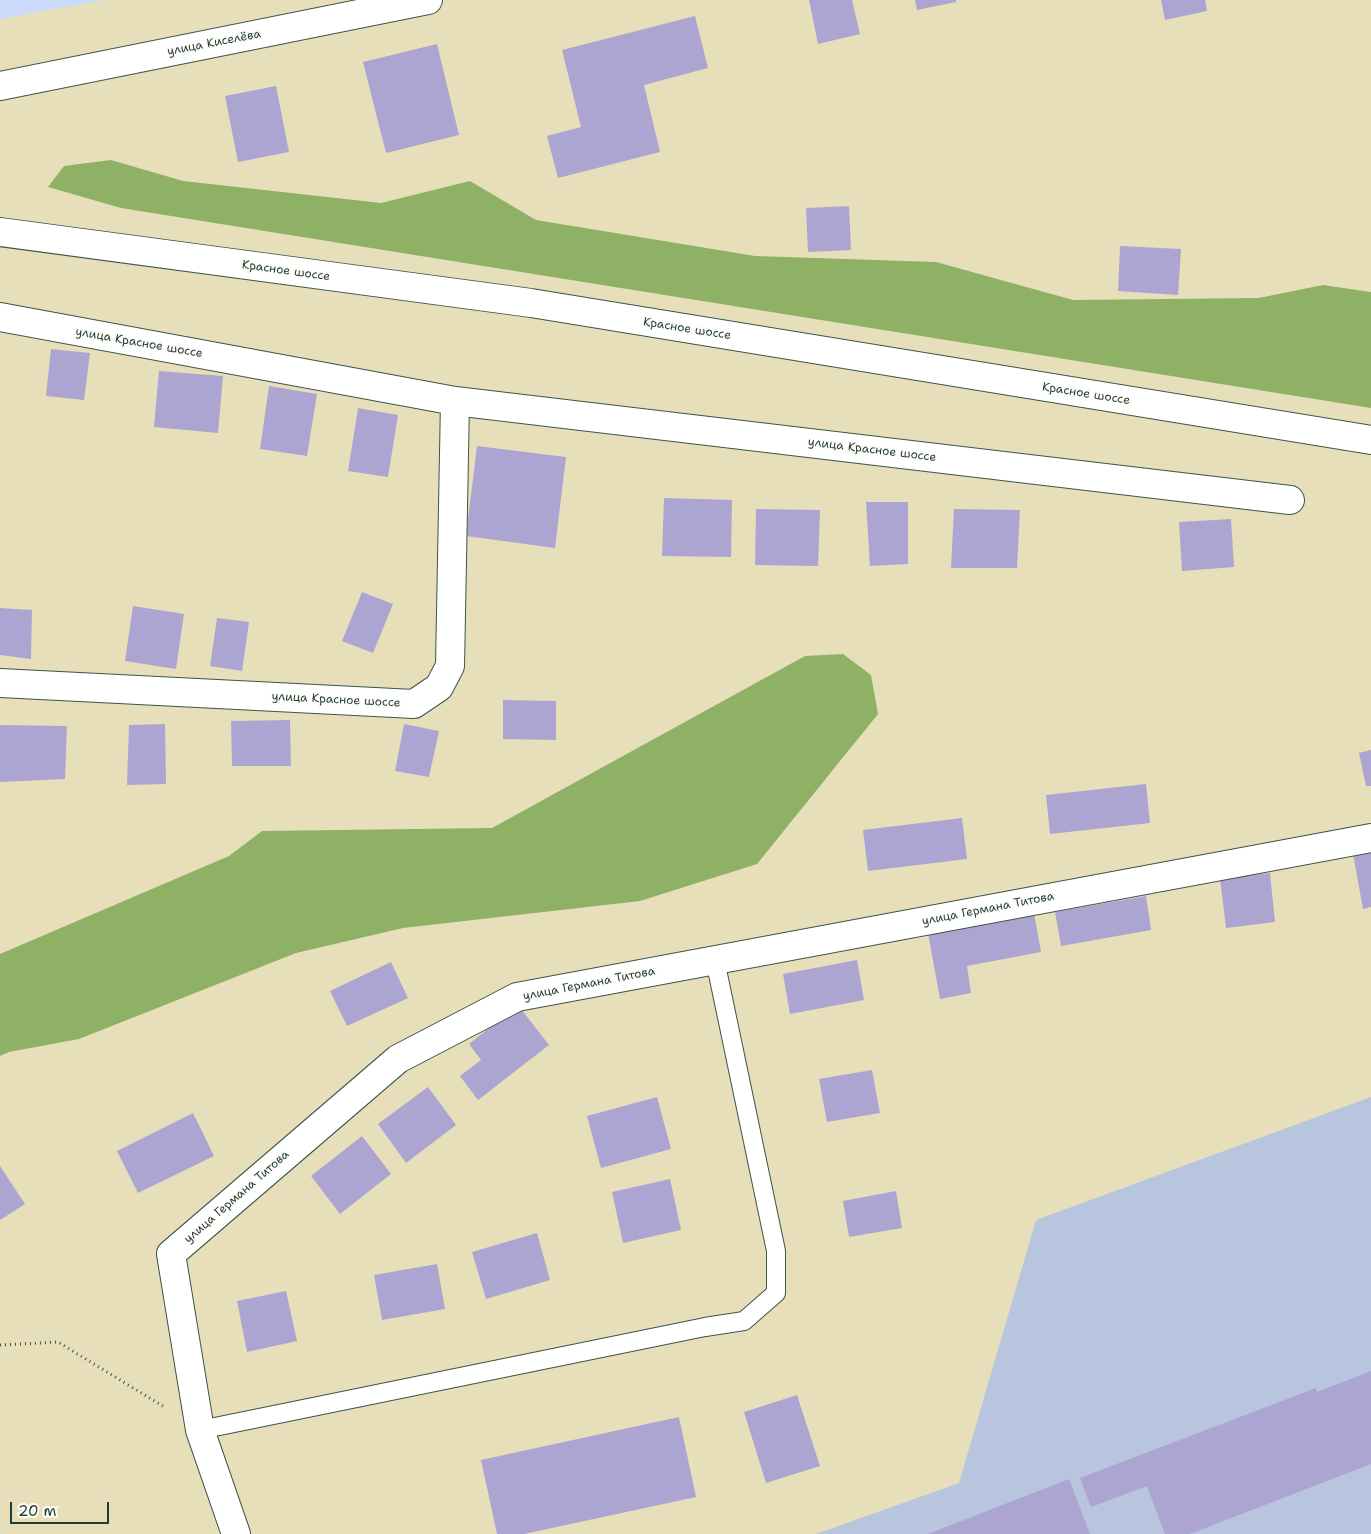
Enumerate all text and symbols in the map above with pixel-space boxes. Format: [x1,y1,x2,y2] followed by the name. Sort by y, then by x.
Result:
[166,27,262,59] street label: улица Киселёва
[241,258,331,284] street label: Красное шоссе
[642,315,732,343] street label: Красное шоссе
[74,325,204,361] street label: улица Красное шоссе
[1041,380,1131,408] street label: Красное шоссе
[807,435,937,465] street label: улица Красное шоссе
[271,689,401,711] street label: улица Красное шоссе
[921,889,1055,929] street label: улица Германа Титова
[522,964,656,1004] street label: улица Германа Титова
[182,1148,292,1246] street label: улица Германа Титова
[12,1492,111,1524] scale bar
[18,1501,57,1521] text: 20 m

